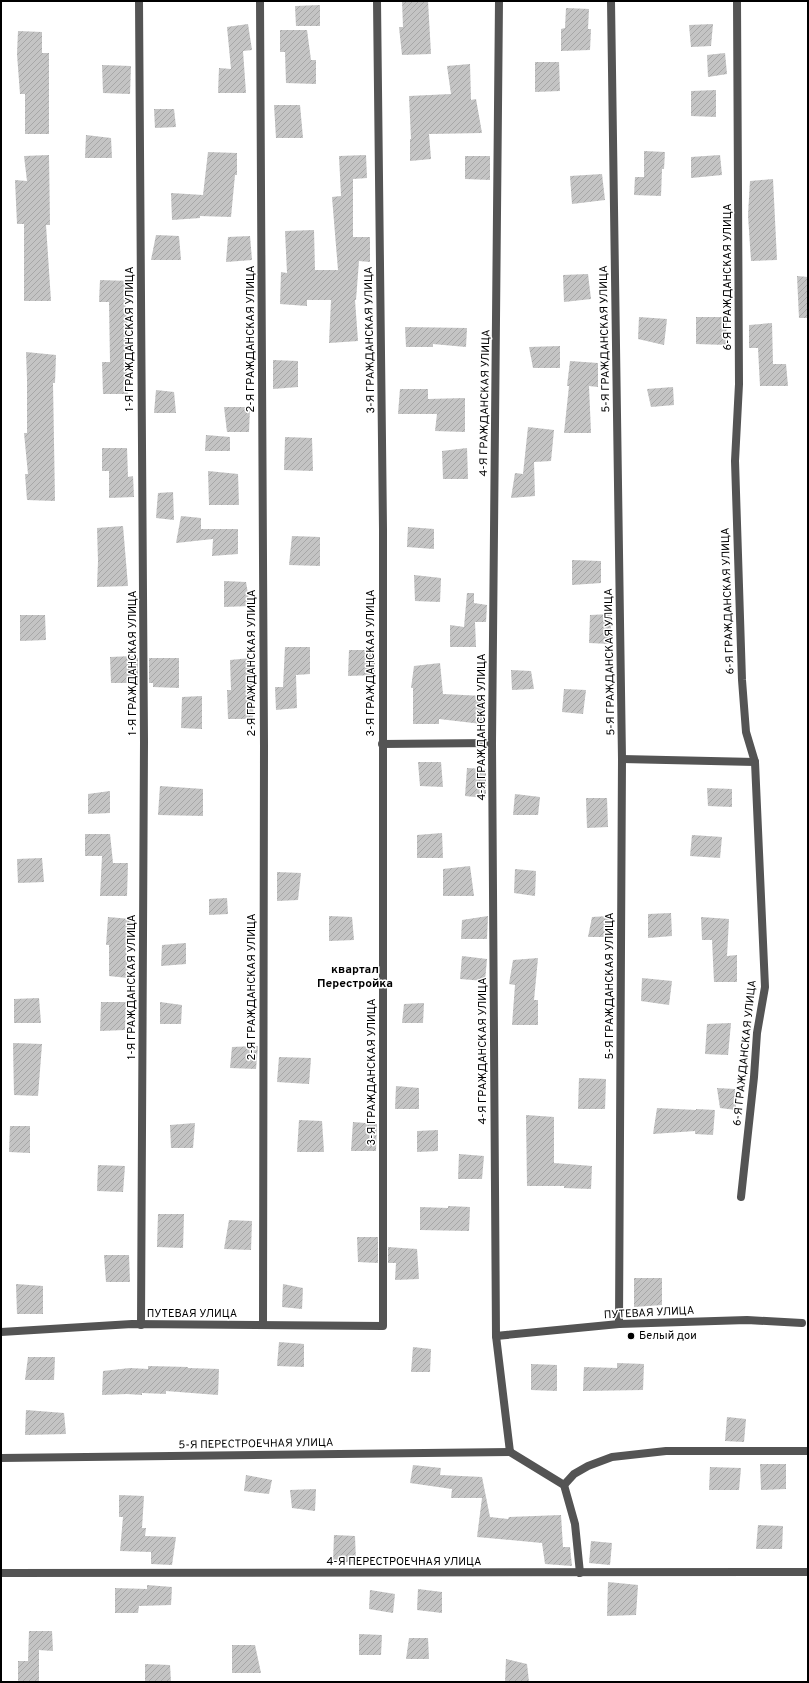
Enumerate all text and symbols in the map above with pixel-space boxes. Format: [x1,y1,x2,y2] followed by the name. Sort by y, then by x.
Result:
[721,204,735,350] street label: 6-Я ГРАЖДАНСКАЯ УЛИЦА
[244,265,258,413] street label: 2-Я ГРАЖДАНСКАЯ УЛИЦА
[597,265,613,413] street label: 5-Я ГРАЖДАНСКАЯ УЛИЦА
[362,266,378,414] street label: 3-Я ГРАЖДАНСКАЯ УЛИЦА
[123,267,137,411] street label: 1-Я ГРАЖДАНСКАЯ УЛИЦА
[477,329,493,477] street label: 4-Я ГРАЖДАНСКАЯ УЛИЦА
[718,527,738,675] street label: 6-Я ГРАЖДАНСКАЯ УЛИЦА
[602,588,618,736] street label: 5-Я ГРАЖДАНСКАЯ УЛИЦА
[245,589,259,737] street label: 2-Я ГРАЖДАНСКАЯ УЛИЦА
[364,590,378,736] street label: 3-Я ГРАЖДАНСКАЯ УЛИЦА
[126,591,140,735] street label: 1-Я ГРАЖДАНСКАЯ УЛИЦА
[475,653,489,801] street label: 4-Я ГРАЖДАНСКАЯ УЛИЦА
[603,912,617,1060] street label: 5-Я ГРАЖДАНСКАЯ УЛИЦА
[245,913,259,1061] street label: 2-Я ГРАЖДАНСКАЯ УЛИЦА
[125,915,139,1059] street label: 1-Я ГРАЖДАНСКАЯ УЛИЦА
[317,962,393,992] district label: квартал Перестройка
[476,977,490,1125] street label: 4-Я ГРАЖДАНСКАЯ УЛИЦА
[730,979,760,1127] street label: 6-Я ГРАЖДАНСКАЯ УЛИЦА
[365,999,379,1145] street label: 3-Я ГРАЖДАНСКАЯ УЛИЦА
[603,1304,695,1322] street label: ПУТЕВАЯ УЛИЦА
[147,1307,237,1321] street label: ПУТЕВАЯ УЛИЦА
[639,1329,697,1343] place label: Белый дои
[626,1331,636,1341] marker: Белый дои
[178,1436,334,1452] street label: 5-Я ПЕРЕСТРОЕЧНАЯ УЛИЦА
[327,1555,482,1569] street label: 4-Я ПЕРЕСТРОЕЧНАЯ УЛИЦА

